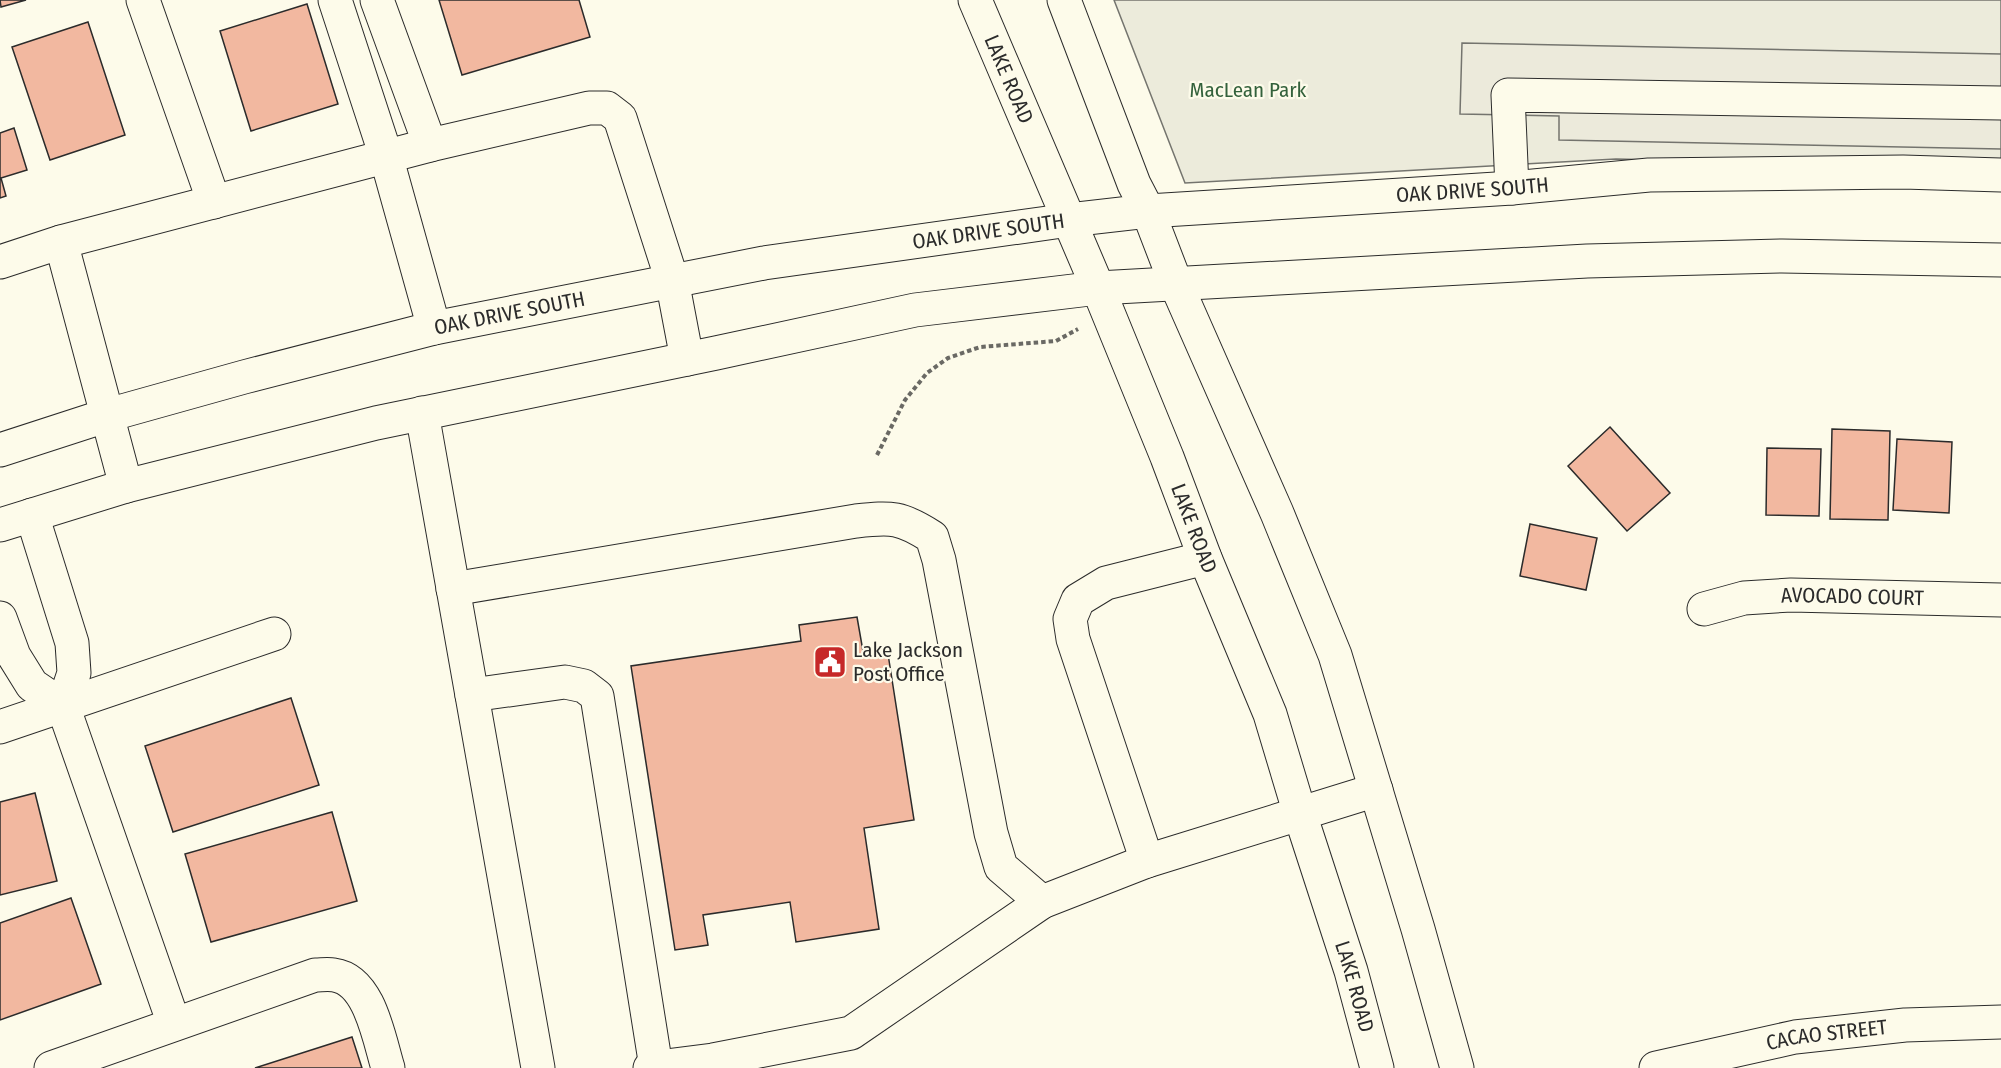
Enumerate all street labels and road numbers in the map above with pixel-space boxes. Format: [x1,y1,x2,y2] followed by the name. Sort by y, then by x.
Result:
[978,31,1039,127] street label: LAKE ROAD
[1395,172,1550,208] street label: OAK DRIVE SOUTH
[911,208,1066,255] street label: OAK DRIVE SOUTH
[432,286,587,341] street label: OAK DRIVE SOUTH
[1165,480,1223,577] street label: LAKE ROAD
[1780,582,1925,611] street label: AVOCADO COURT
[1329,938,1380,1035] street label: LAKE ROAD
[1764,1014,1889,1056] street label: CACAO STREET

